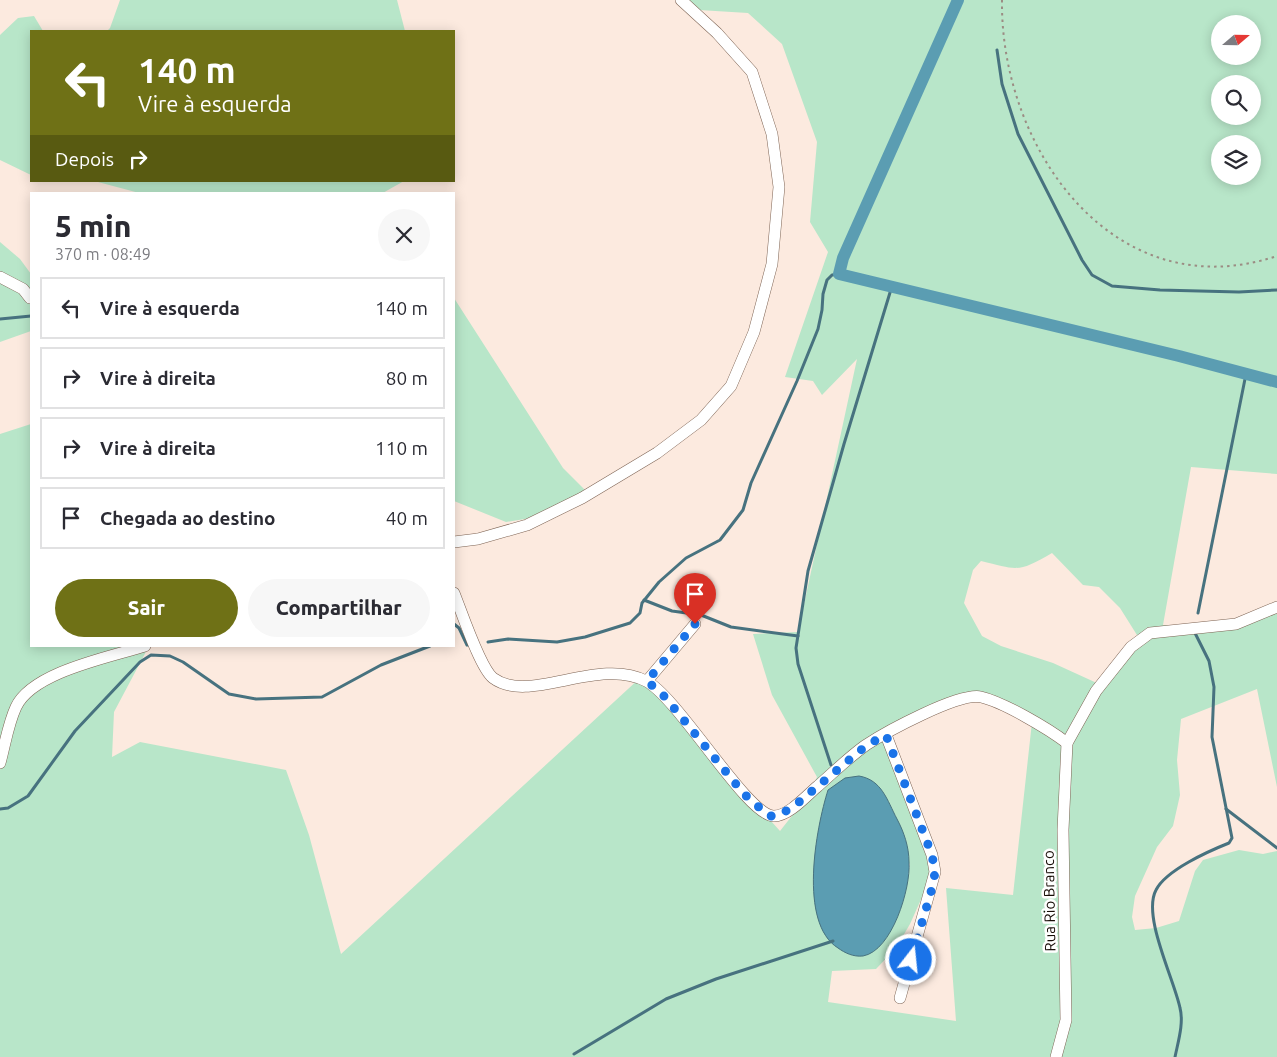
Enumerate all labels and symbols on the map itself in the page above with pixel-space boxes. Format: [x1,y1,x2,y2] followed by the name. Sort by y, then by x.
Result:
[1211,15,1261,65] north arrow
[674,573,716,624] pin
[1040,850,1058,952] street label: Rua Rio Branco
[884,933,936,985] position arrow

